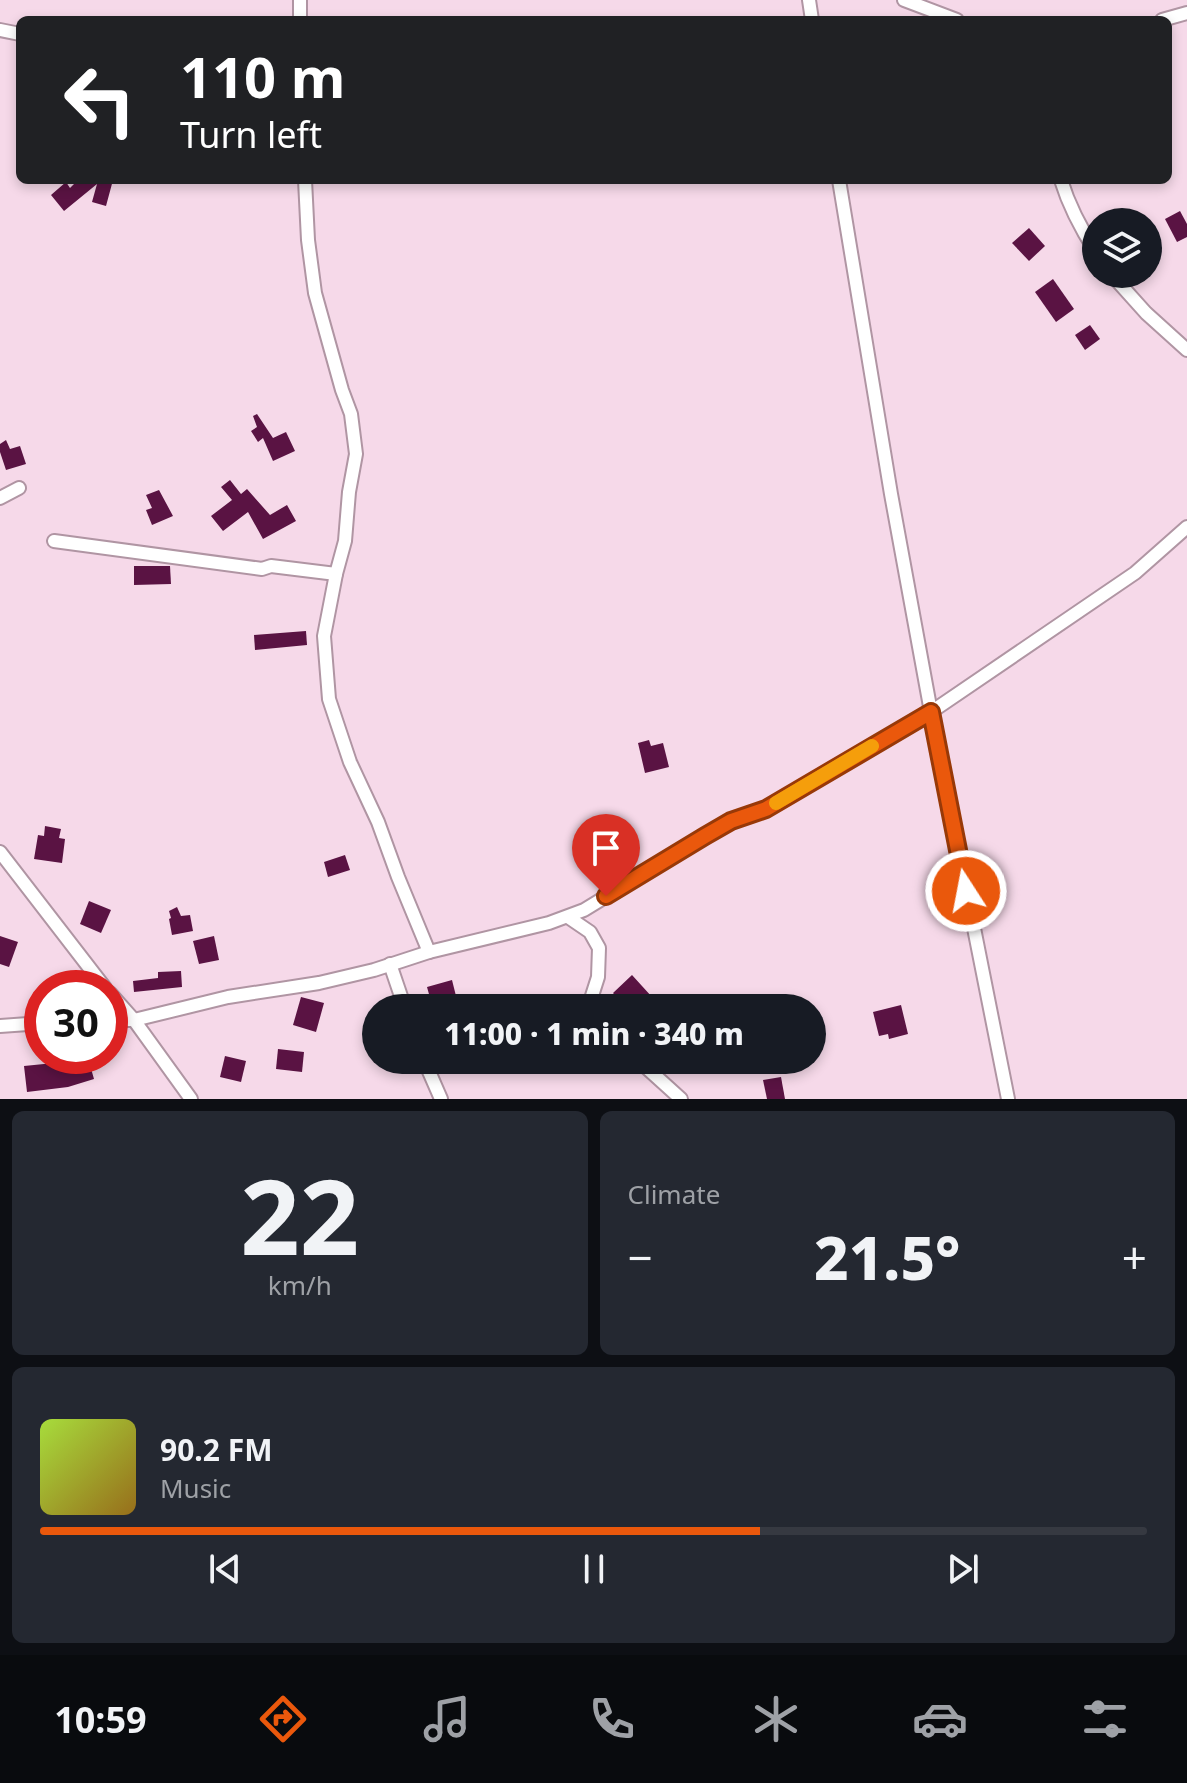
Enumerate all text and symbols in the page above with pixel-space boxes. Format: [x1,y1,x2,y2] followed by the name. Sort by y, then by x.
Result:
[180,38,345,114] text: 110 m
[48,48,152,152] icon: left
[180,110,322,159] text: Turn left
[1082,208,1162,288] map controls
[1082,208,1162,288] button: layers
[572,814,640,896] pin
[584,826,628,870] icon: arrive
[924,849,1008,933] position arrow
[24,970,128,1074] speed limit sign: 30
[444,1013,744,1054] text: 11:00 · 1 min · 340 m
[240,1144,359,1285] text: 22
[628,1176,720,1212] text: Climate
[814,1216,961,1298] text: 21.5°
[628,1227,653,1287] text: −
[1122,1227,1147,1287] text: +
[268,1267,332,1303] text: km/h
[160,1429,272,1470] text: 90.2 FM
[160,1470,231,1506] text: Music
[203,1547,247,1591] icon: previous
[572,1547,616,1591] icon: pause
[941,1547,985,1591] icon: next
[255,1691,311,1747] icon: directions
[419,1691,475,1747] icon: music
[584,1691,640,1747] icon: phone
[748,1691,804,1747] icon: climate
[912,1691,968,1747] icon: car
[1077,1691,1133,1747] icon: filters
[54,1695,147,1744] text: 10:59

